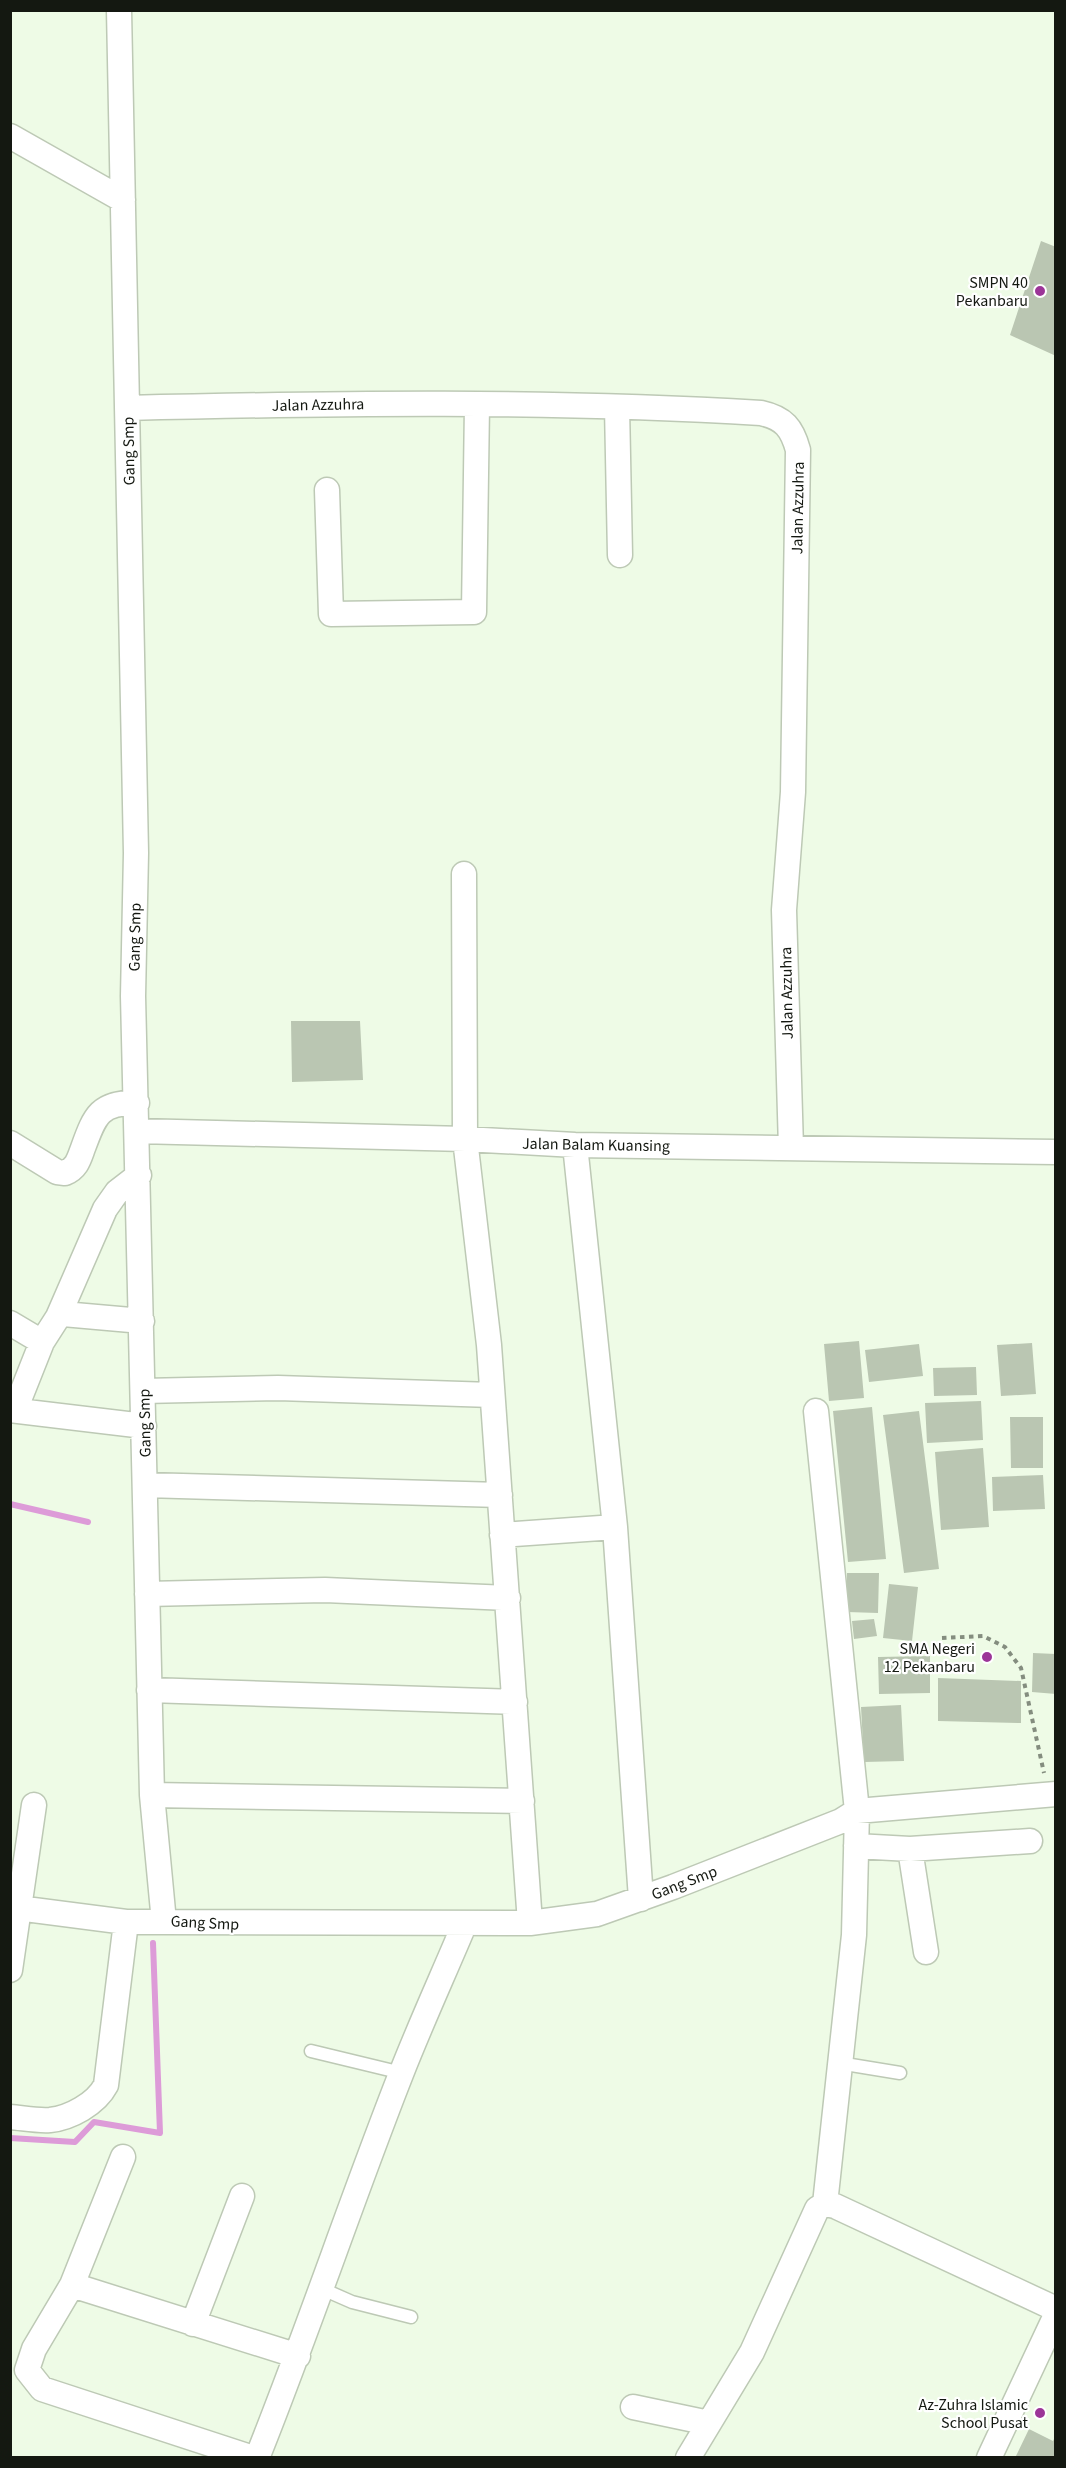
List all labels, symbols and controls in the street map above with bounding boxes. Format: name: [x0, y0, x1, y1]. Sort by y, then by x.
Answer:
place label: SMPN 40 Pekanbaru: [956, 272, 1028, 312]
marker: SMPN 40 Pekanbaru: [1033, 284, 1047, 298]
street label: Jalan Azzuhra: [272, 393, 365, 417]
street label: Gang Smp: [117, 416, 141, 485]
street label: Jalan Azzuhra: [786, 462, 810, 555]
street label: Gang Smp: [123, 902, 147, 972]
street label: Jalan Azzuhra: [775, 946, 799, 1039]
street label: Jalan Balam Kuansing: [522, 1133, 670, 1157]
street label: Gang Smp: [133, 1388, 157, 1457]
place label: SMA Negeri 12 Pekanbaru: [884, 1638, 975, 1678]
marker: SMA Negeri 12 Pekanbaru: [980, 1650, 994, 1664]
street label: Gang Smp: [648, 1860, 720, 1906]
street label: Gang Smp: [170, 1910, 240, 1936]
place label: Az-Zuhra Islamic School Pusat: [918, 2394, 1029, 2434]
marker: Az-Zuhra Islamic School Pusat: [1033, 2406, 1047, 2420]

